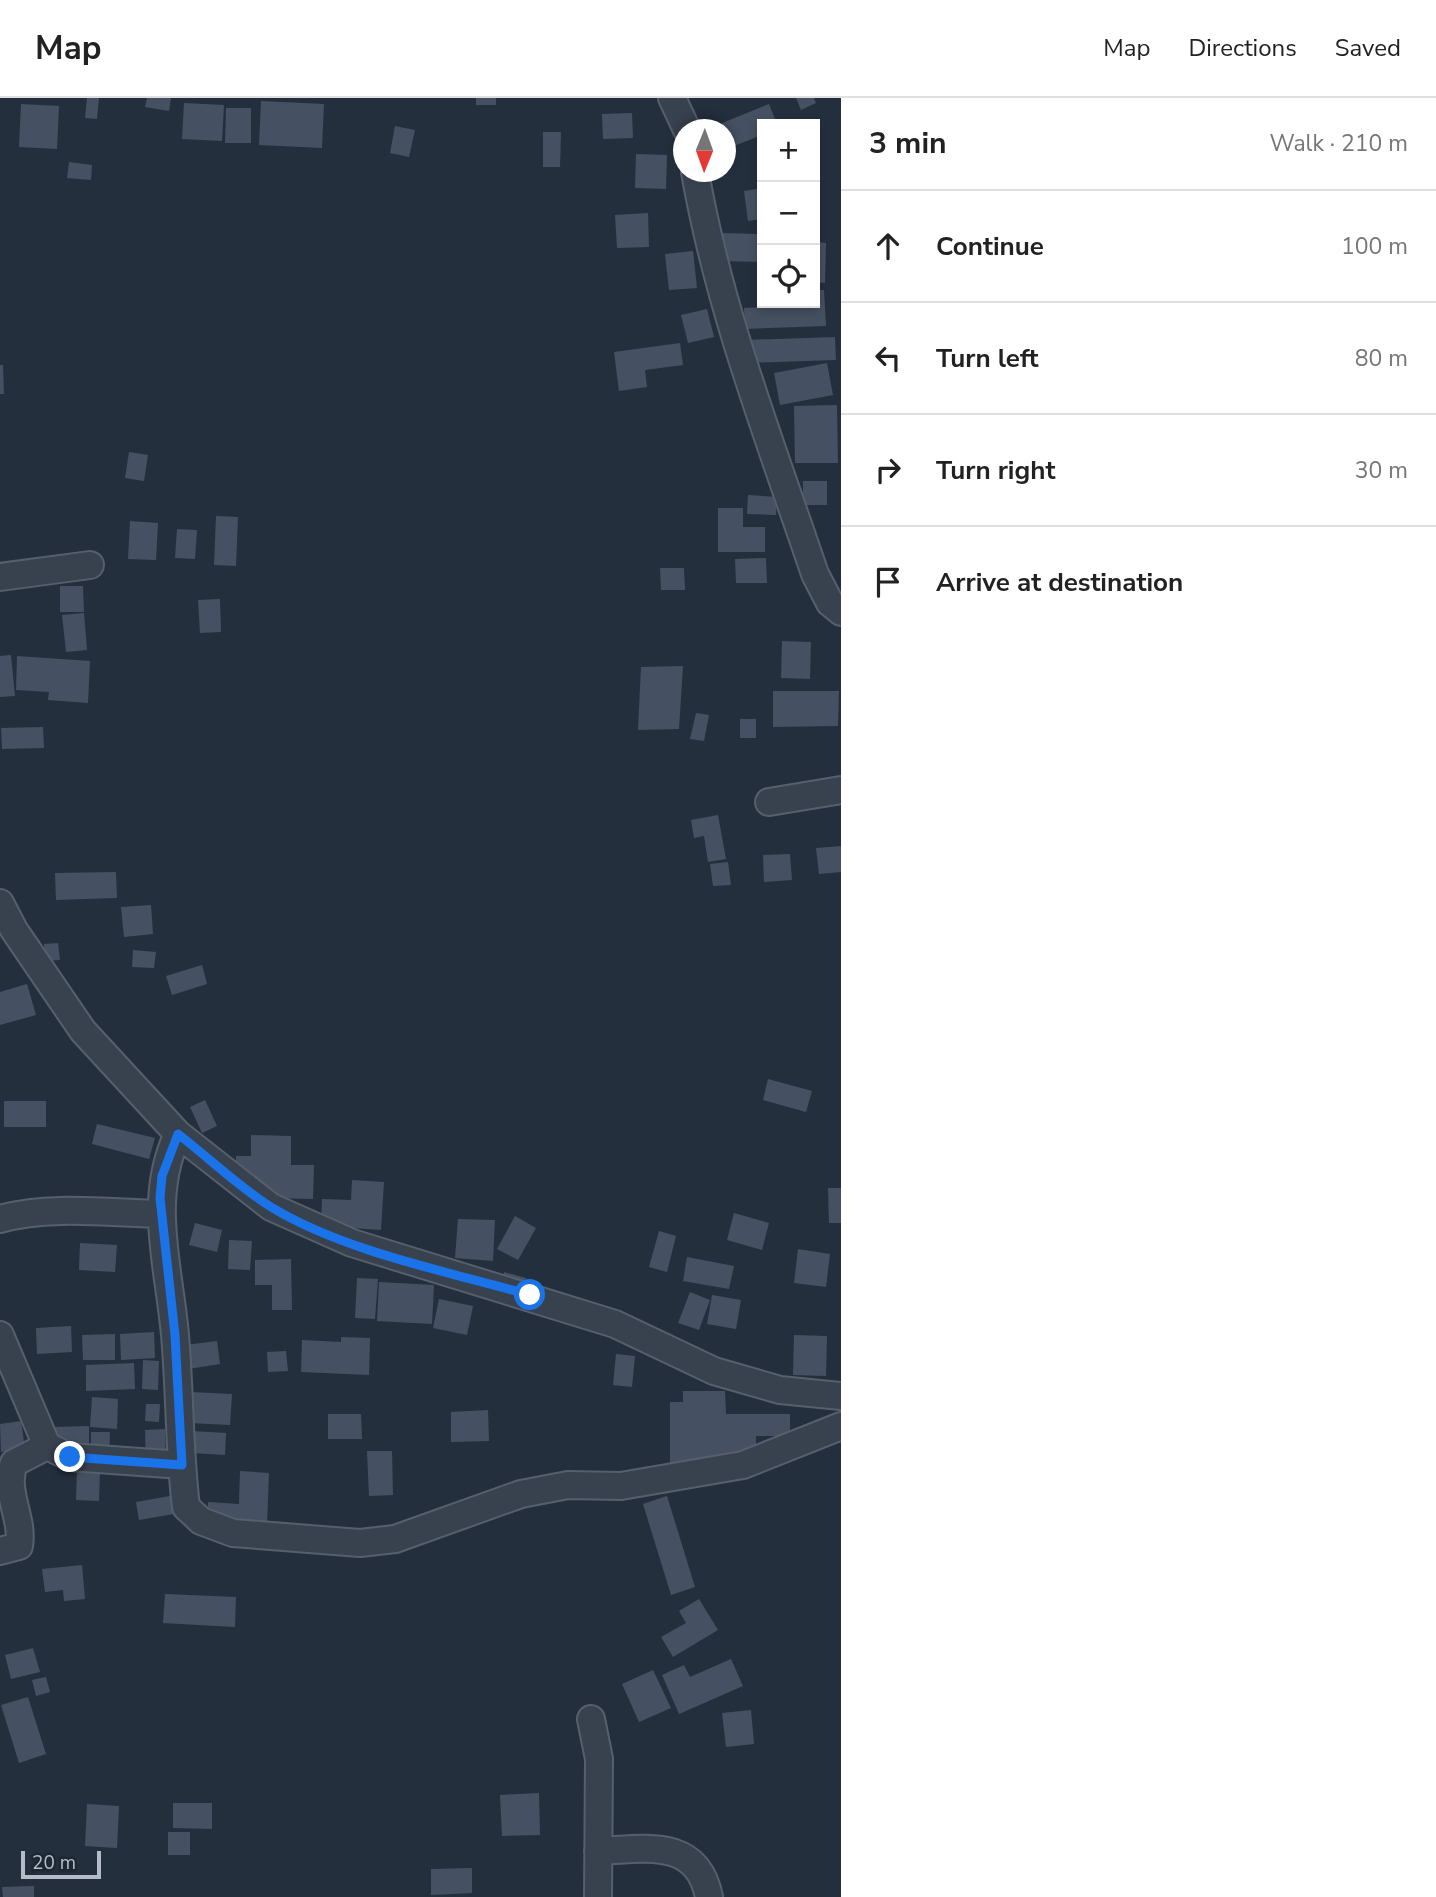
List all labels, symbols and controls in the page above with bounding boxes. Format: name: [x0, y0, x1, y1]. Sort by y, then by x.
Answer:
text: Map: [35, 26, 102, 71]
text: Map: [1103, 32, 1150, 64]
text: Directions: [1188, 32, 1297, 64]
text: Saved: [1335, 32, 1401, 64]
north arrow: [673, 119, 736, 182]
map controls: [757, 119, 820, 308]
button: +: [757, 119, 820, 182]
text: 3 min: [869, 123, 947, 164]
text: Walk · 210 m: [1269, 128, 1408, 159]
button: −: [757, 182, 820, 245]
icon: ahead: [869, 227, 907, 265]
text: Continue: [936, 229, 1044, 264]
text: 100 m: [1341, 231, 1408, 262]
button: locate: [757, 245, 820, 308]
icon: left: [869, 339, 907, 377]
text: Turn left: [936, 341, 1039, 376]
text: 80 m: [1355, 343, 1408, 374]
icon: right: [869, 451, 907, 489]
text: Turn right: [936, 453, 1055, 488]
text: 30 m: [1355, 455, 1408, 486]
icon: arrive: [869, 563, 907, 601]
text: Arrive at destination: [936, 565, 1183, 600]
route start: [514, 1279, 545, 1310]
route end: [54, 1441, 85, 1472]
scale bar: [21, 1848, 102, 1880]
text: 20 m: [32, 1850, 76, 1876]

